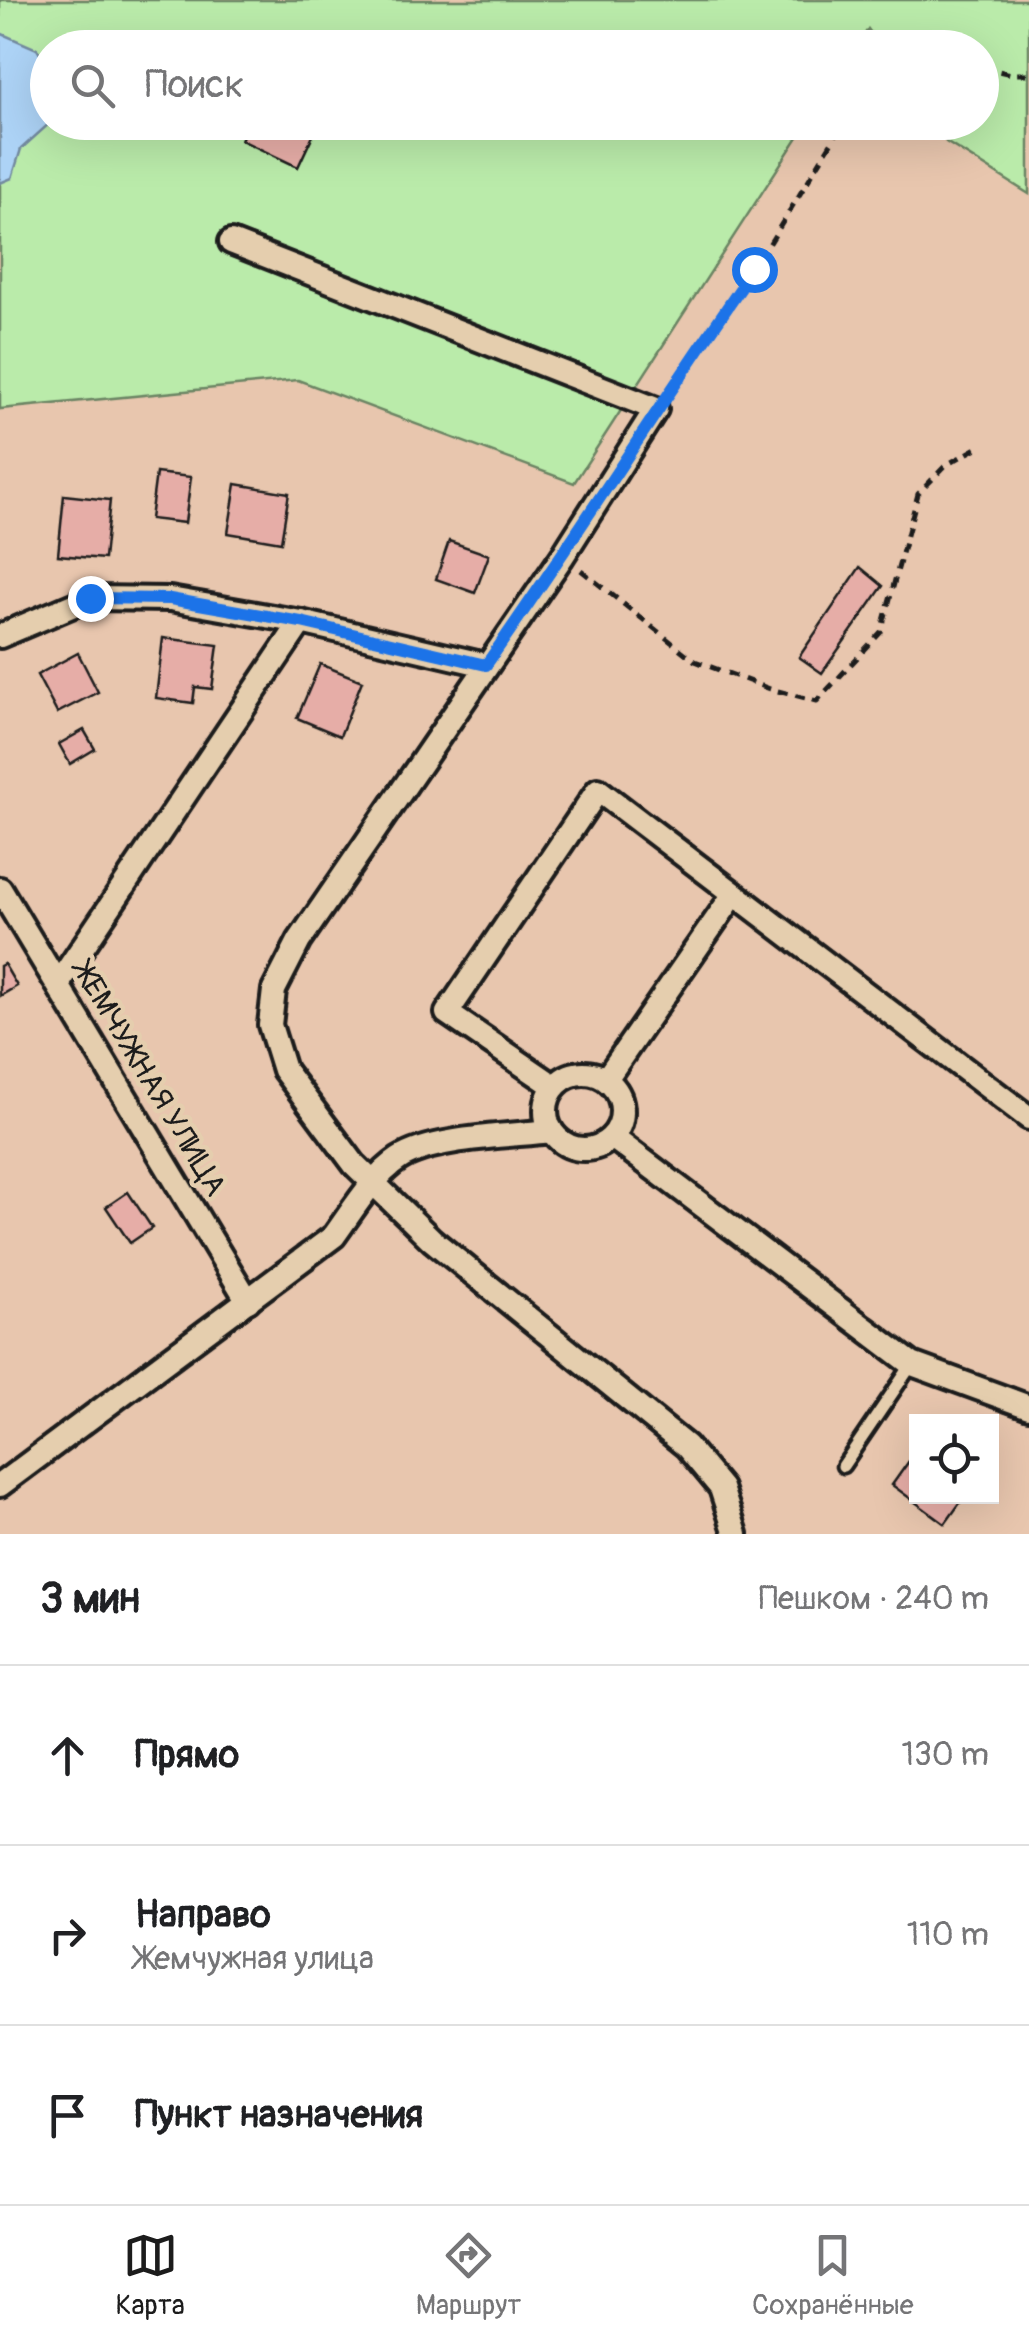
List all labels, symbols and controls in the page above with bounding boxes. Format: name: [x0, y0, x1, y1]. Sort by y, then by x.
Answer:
search box: [30, 30, 999, 140]
icon: search: [65, 58, 120, 113]
text: Поиск: [145, 61, 244, 109]
route start: [732, 247, 778, 293]
route end: [68, 576, 114, 622]
street label: ЖЕМЧУЖНАЯ УЛИЦА: [63, 952, 234, 1203]
map controls: [909, 1414, 999, 1504]
button: locate: [909, 1414, 999, 1504]
text: 3 мин: [40, 1573, 140, 1625]
text: Пешком · 240 m: [759, 1579, 989, 1619]
icon: ahead: [40, 1728, 95, 1783]
text: Прямо: [135, 1731, 239, 1779]
text: 130 m: [901, 1735, 989, 1775]
text: Направо: [135, 1891, 271, 1939]
icon: right: [40, 1908, 95, 1963]
text: 110 m: [907, 1915, 989, 1955]
text: Жемчужная улица: [135, 1939, 374, 1979]
icon: arrive: [40, 2088, 95, 2143]
text: Пункт назначения: [135, 2091, 423, 2139]
tab: Карта: [115, 2228, 185, 2323]
tab: Маршрут: [416, 2228, 521, 2323]
tab: Сохранённые: [752, 2228, 914, 2323]

